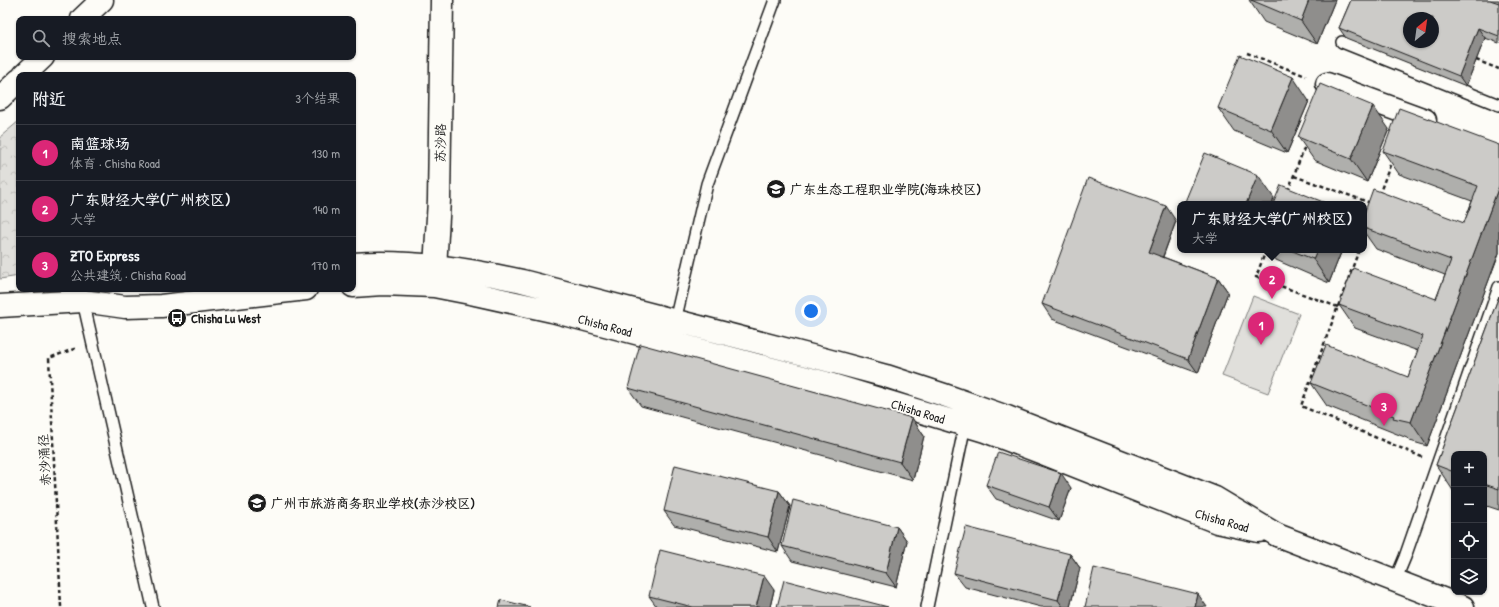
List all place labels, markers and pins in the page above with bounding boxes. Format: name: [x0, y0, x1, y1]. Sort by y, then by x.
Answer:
school or university icon: 广东生态工程职业学院(海珠校区): [765, 178, 787, 200]
place label: 广东生态工程职业学院(海珠校区): [790, 180, 981, 198]
pin: 2: [1259, 266, 1285, 299]
bus stop icon: Chisha Lu West: [166, 307, 188, 329]
place label: Chisha Lu West: [191, 309, 261, 327]
pin: 1: [1248, 312, 1274, 345]
pin: 3: [1371, 393, 1397, 426]
school or university icon: 广州市旅游商务职业学校(赤沙校区): [246, 492, 268, 514]
place label: 广州市旅游商务职业学校(赤沙校区): [271, 494, 475, 512]

